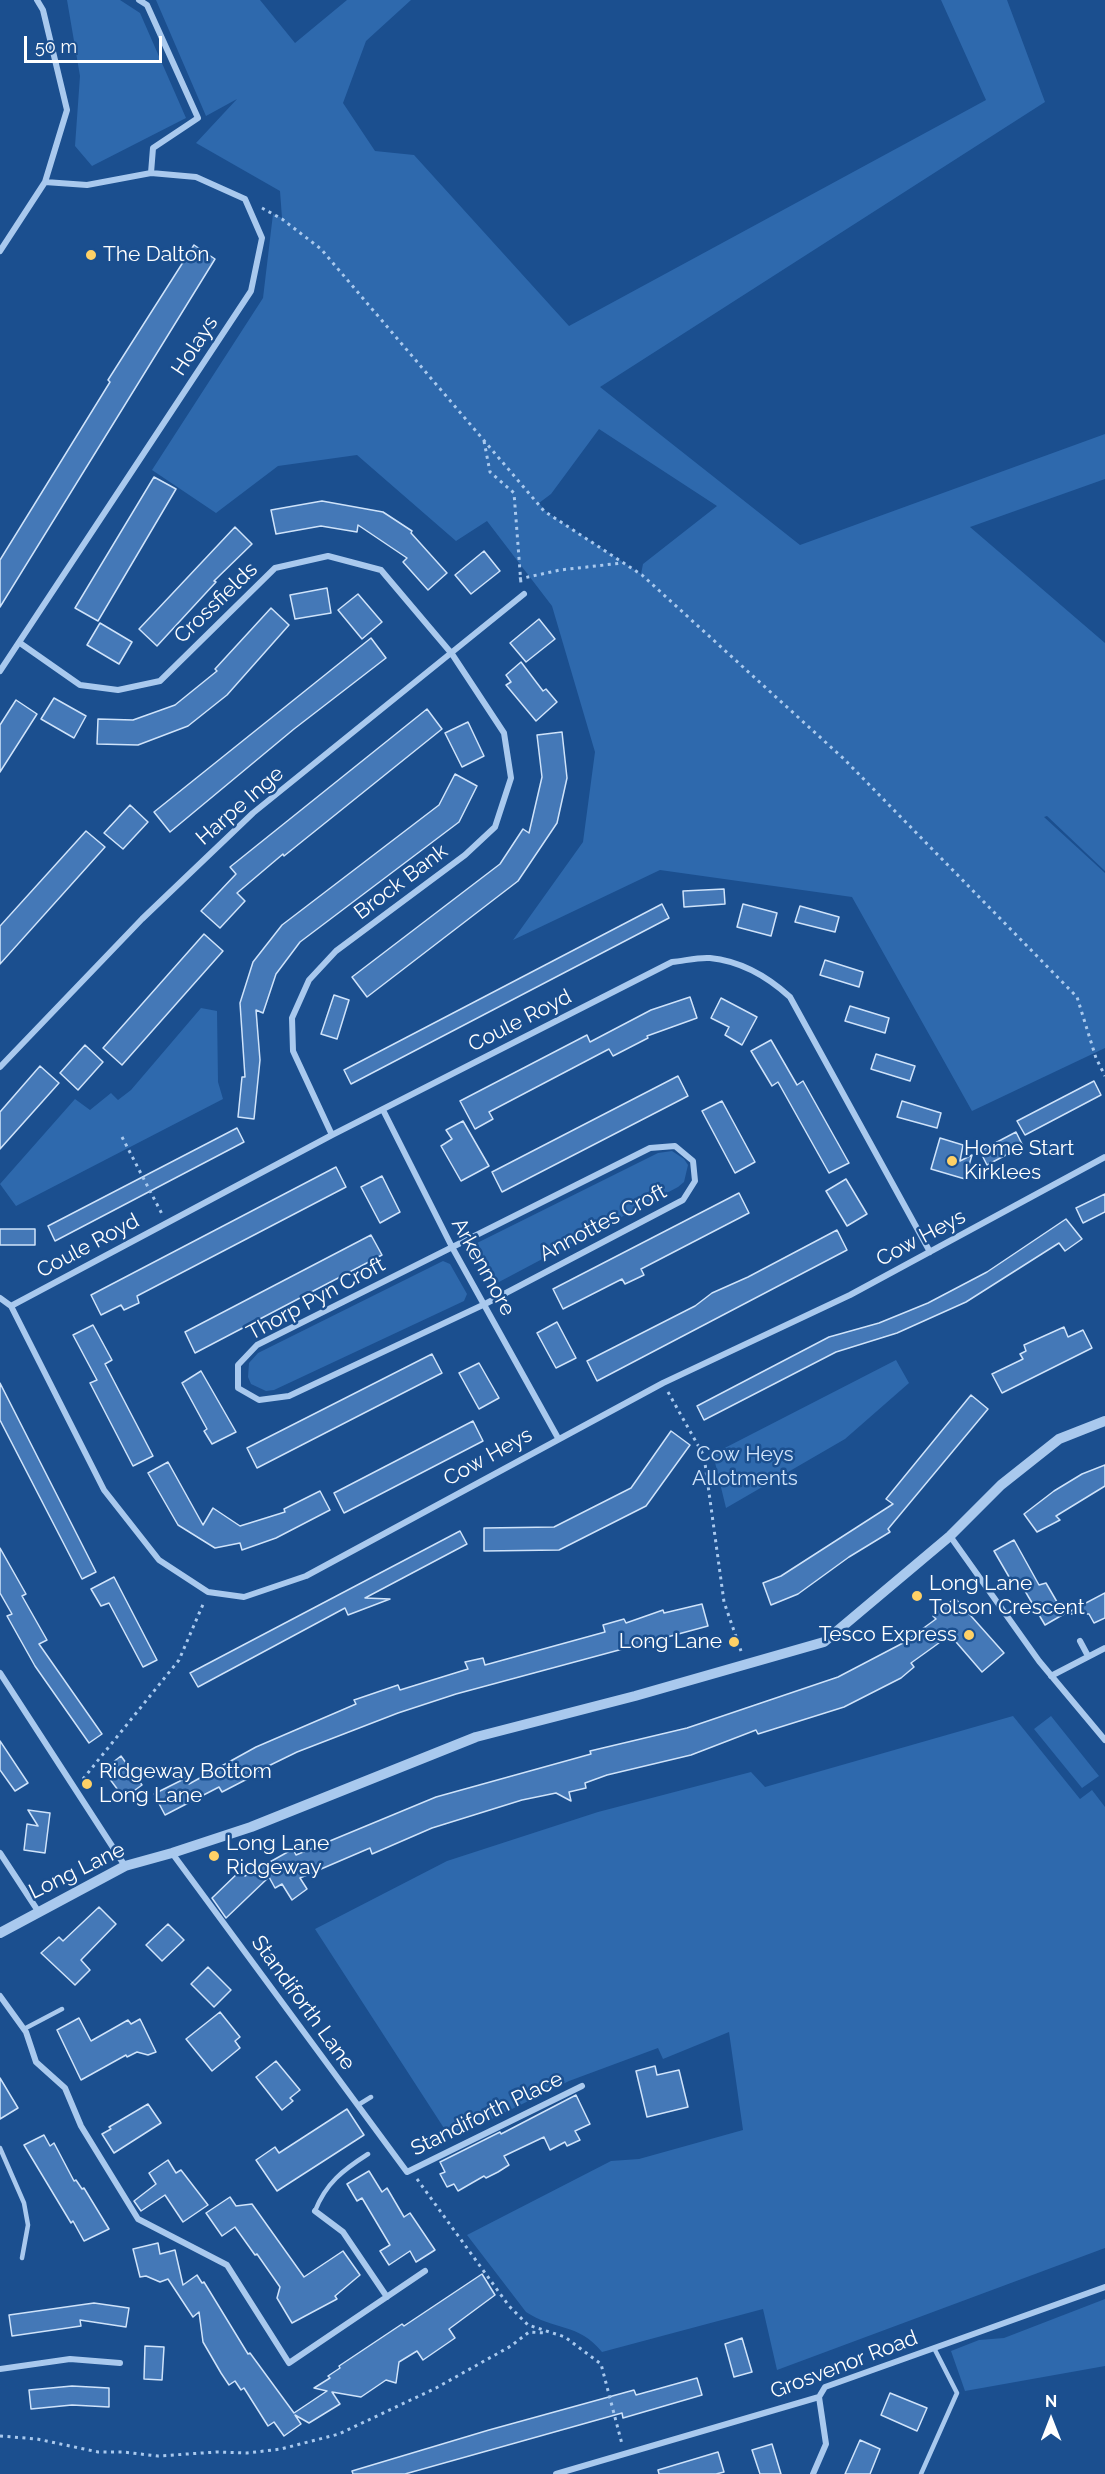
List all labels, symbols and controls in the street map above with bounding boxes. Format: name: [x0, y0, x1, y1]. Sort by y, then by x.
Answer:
scale bar: [27, 24, 165, 62]
text: 50 m: [35, 36, 77, 57]
place label: The Dalton: [103, 242, 209, 268]
marker: The Dalton: [84, 248, 98, 262]
street label: Holays: [166, 312, 224, 380]
street label: Crossfields: [169, 557, 263, 649]
street label: Harpe Inge: [191, 761, 289, 851]
street label: Brock Bank: [349, 839, 453, 925]
street label: Coule Royd: [464, 984, 576, 1058]
place label: Home Start Kirklees: [964, 1136, 1074, 1186]
marker: Home Start Kirklees: [945, 1154, 959, 1168]
street label: Annottes Croft: [535, 1179, 671, 1267]
street label: Cow Heys: [872, 1204, 970, 1272]
street label: Coule Royd: [33, 1209, 143, 1283]
street label: Arkenmore: [446, 1214, 520, 1320]
street label: Thorp Pyn Croft: [243, 1252, 389, 1346]
street label: Cow Heys: [439, 1422, 537, 1492]
park label: Cow Heys Allotments: [692, 1442, 798, 1492]
place label: Long Lane Tolson Crescent: [929, 1571, 1085, 1621]
marker: Long Lane Tolson Crescent: [910, 1589, 924, 1603]
place label: Tesco Express: [819, 1622, 957, 1648]
marker: Tesco Express: [962, 1628, 976, 1642]
place label: Long Lane: [619, 1629, 722, 1655]
marker: Long Lane: [727, 1635, 741, 1649]
place label: Ridgeway Bottom Long Lane: [99, 1759, 272, 1809]
marker: Ridgeway Bottom Long Lane: [80, 1777, 94, 1791]
place label: Long Lane Ridgeway: [226, 1831, 329, 1881]
street label: Long Lane: [25, 1837, 129, 1905]
marker: Long Lane Ridgeway: [207, 1849, 221, 1863]
street label: Standiforth Lane: [246, 1931, 360, 2075]
street label: Standiforth Place: [407, 2066, 567, 2162]
street label: Grosvenor Road: [767, 2325, 921, 2405]
north arrow: [1021, 2390, 1081, 2450]
text: N: [1045, 2392, 1057, 2411]

